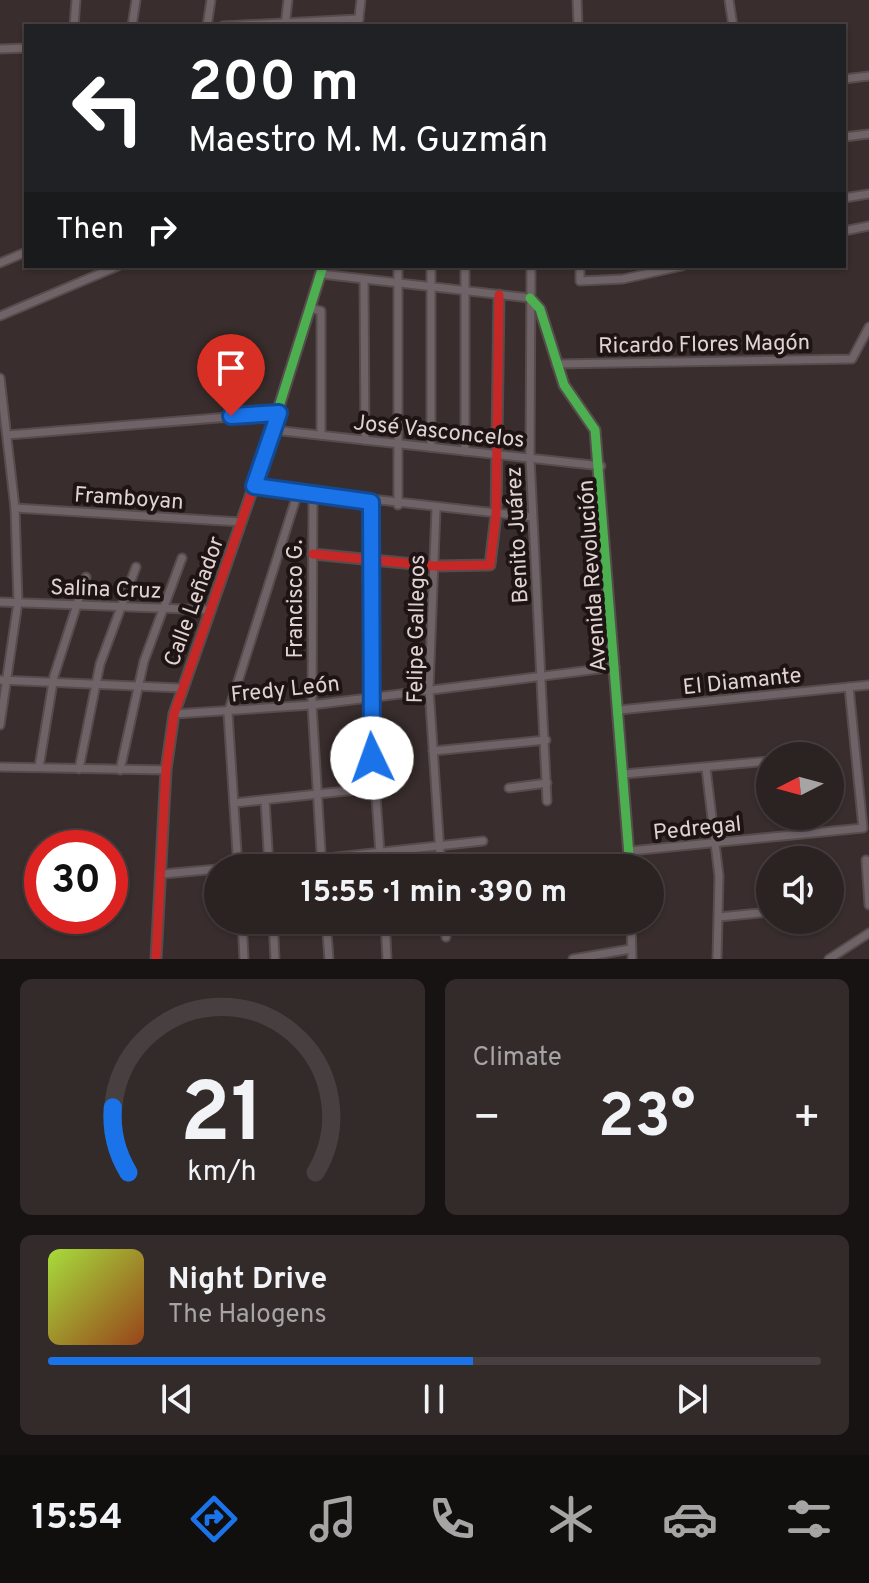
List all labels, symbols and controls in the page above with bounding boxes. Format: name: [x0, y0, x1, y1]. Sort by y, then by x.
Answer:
text: 200 m: [188, 50, 359, 120]
icon: left: [56, 56, 160, 160]
text: Maestro M. M. Guzmán: [188, 119, 548, 165]
icon: right: [140, 208, 184, 252]
text: Then: [56, 212, 124, 249]
street label: Ricardo Flores Magón: [598, 330, 810, 361]
pin: [197, 334, 265, 416]
icon: arrive: [209, 346, 253, 390]
street label: José Vasconcelos: [352, 410, 526, 455]
street label: Benito Juárez: [501, 466, 536, 604]
street label: Avenida Revolución: [573, 479, 614, 673]
street label: Framboyan: [73, 482, 184, 517]
street label: Calle Leñador: [159, 533, 231, 670]
street label: Francisco G.: [283, 540, 310, 658]
street label: Felipe Gallegos: [403, 554, 432, 704]
street label: Salina Cruz: [50, 575, 162, 606]
street label: El Diamante: [682, 663, 803, 702]
street label: Fredy León: [229, 671, 341, 710]
position arrow: [330, 716, 414, 800]
north arrow: [756, 742, 844, 830]
map controls: [756, 742, 844, 934]
street label: Pedregal: [652, 811, 743, 848]
speed limit sign: 30: [24, 830, 128, 934]
button: sound: [756, 846, 844, 934]
text: 15:55 · 1 min · 390 m: [301, 875, 567, 912]
text: Climate: [473, 1042, 562, 1075]
text: 21: [180, 1066, 264, 1171]
text: 23°: [598, 1082, 696, 1158]
text: −: [473, 1092, 501, 1148]
text: +: [793, 1092, 821, 1148]
text: km/h: [188, 1155, 257, 1191]
text: Night Drive: [168, 1262, 327, 1299]
text: The Halogens: [168, 1299, 327, 1332]
icon: previous: [155, 1377, 199, 1421]
icon: pause: [412, 1377, 456, 1421]
icon: next: [670, 1377, 714, 1421]
icon: directions: [186, 1491, 242, 1547]
icon: music: [305, 1491, 361, 1547]
icon: phone: [424, 1491, 480, 1547]
icon: climate: [543, 1491, 599, 1547]
icon: car: [662, 1491, 718, 1547]
icon: filters: [781, 1491, 837, 1547]
text: 15:54: [32, 1496, 123, 1542]

